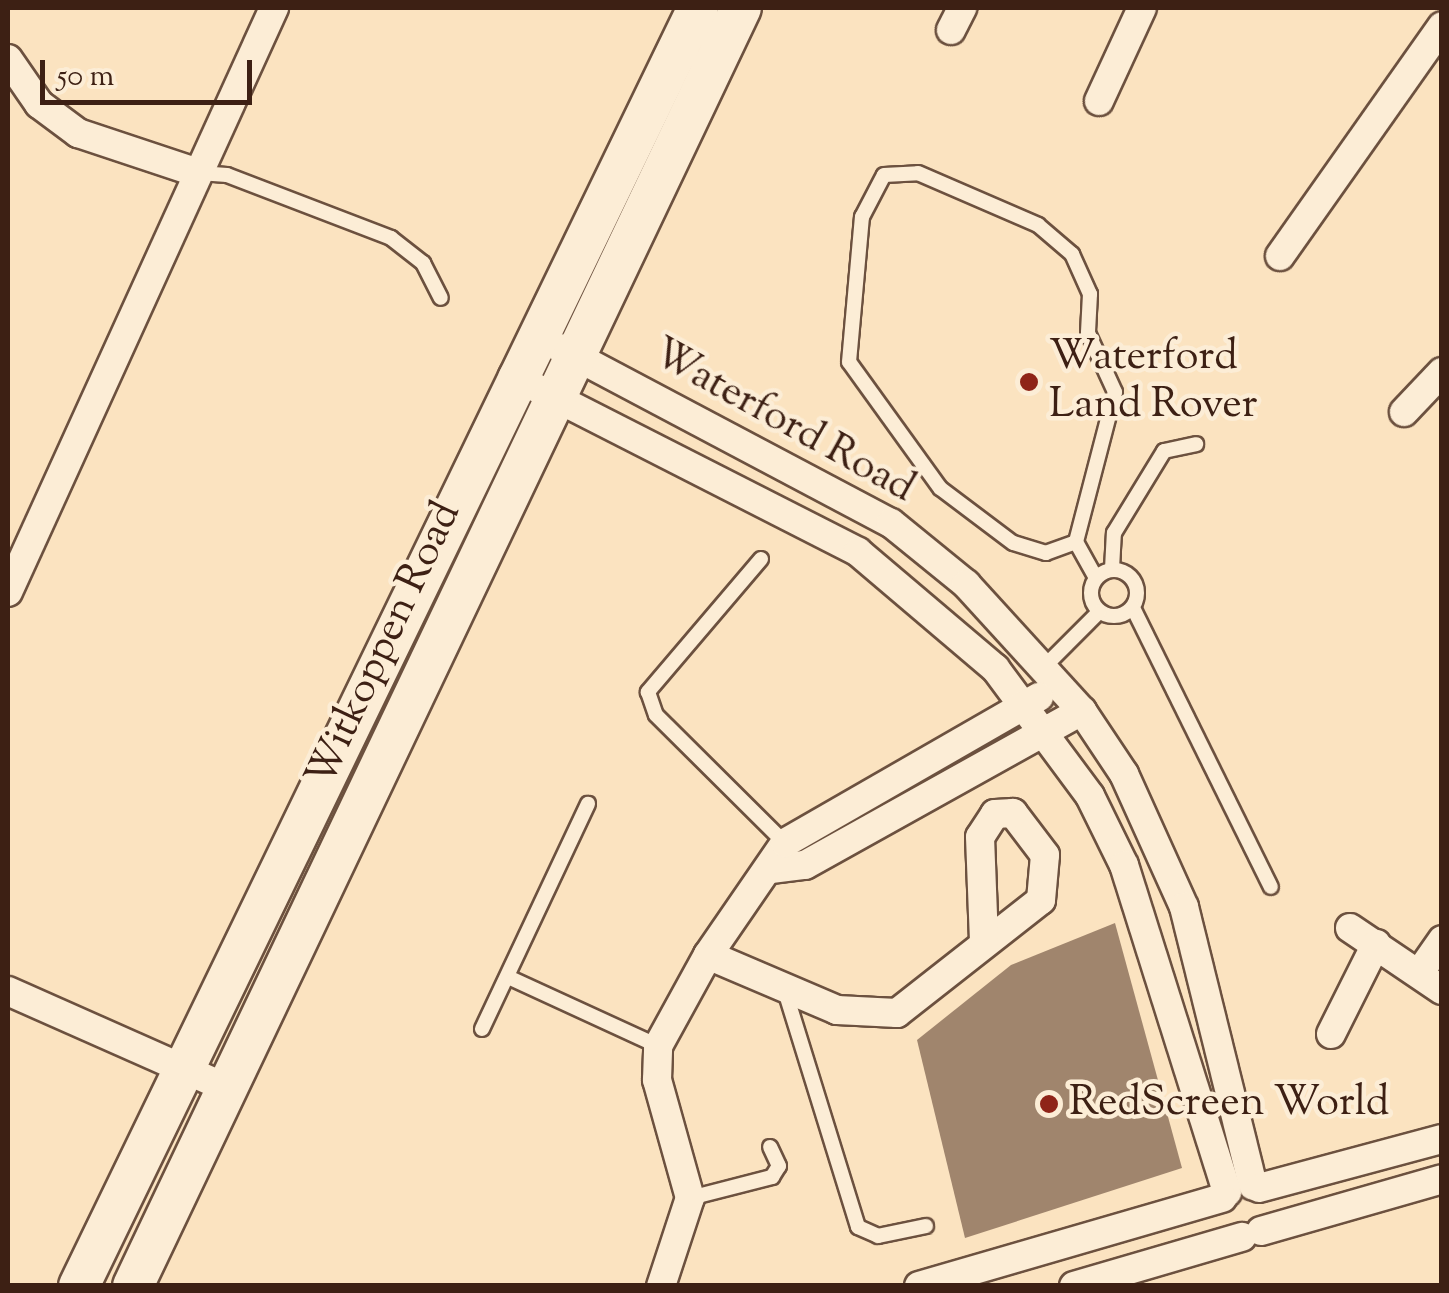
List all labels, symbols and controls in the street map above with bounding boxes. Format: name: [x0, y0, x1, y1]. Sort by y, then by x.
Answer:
scale bar: [45, 40, 258, 102]
text: 50 m: [57, 56, 114, 99]
street label: Waterford Road: [643, 329, 923, 515]
place label: Waterford Land Rover: [1049, 333, 1258, 432]
marker: Waterford Land Rover: [1018, 371, 1040, 393]
street label: Witkoppen Road: [297, 494, 473, 796]
place label: RedScreen World: [1069, 1079, 1390, 1129]
marker: RedScreen World: [1038, 1093, 1060, 1115]

